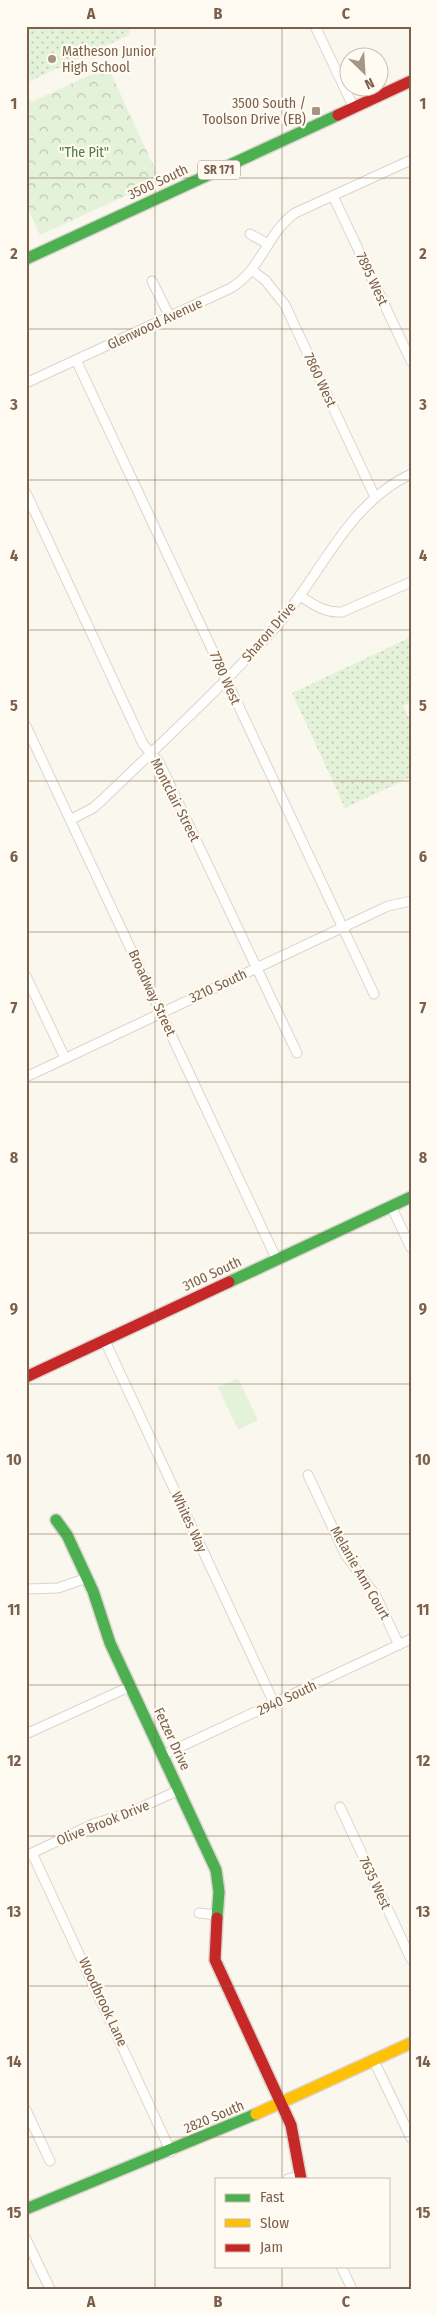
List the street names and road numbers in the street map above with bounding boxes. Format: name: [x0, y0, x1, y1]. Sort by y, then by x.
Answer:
road number: SR 171: [198, 160, 240, 180]
street label: 3500 South: [125, 161, 191, 203]
street label: 7895 West: [352, 250, 392, 309]
street label: Glenwood Avenue: [105, 295, 205, 353]
street label: 7860 West: [300, 350, 340, 410]
street label: Sharon Drive: [239, 599, 300, 665]
street label: 7780 West: [206, 649, 244, 708]
street label: Montclair Street: [147, 755, 204, 845]
street label: Broadway Street: [125, 947, 180, 1039]
street label: 3210 South: [186, 965, 250, 1007]
street label: 3100 South: [180, 1253, 244, 1295]
street label: Whites Way: [168, 1489, 211, 1556]
street label: Melanie Ann Court: [326, 1523, 394, 1623]
street label: 2940 South: [255, 1677, 319, 1719]
street label: Fetzer Drive: [150, 1705, 194, 1773]
street label: Olive Brook Drive: [54, 1797, 152, 1849]
street label: 7635 West: [355, 1854, 395, 1912]
street label: Woodbrook Lane: [75, 1955, 131, 2049]
street label: 2820 South: [181, 2097, 247, 2137]

